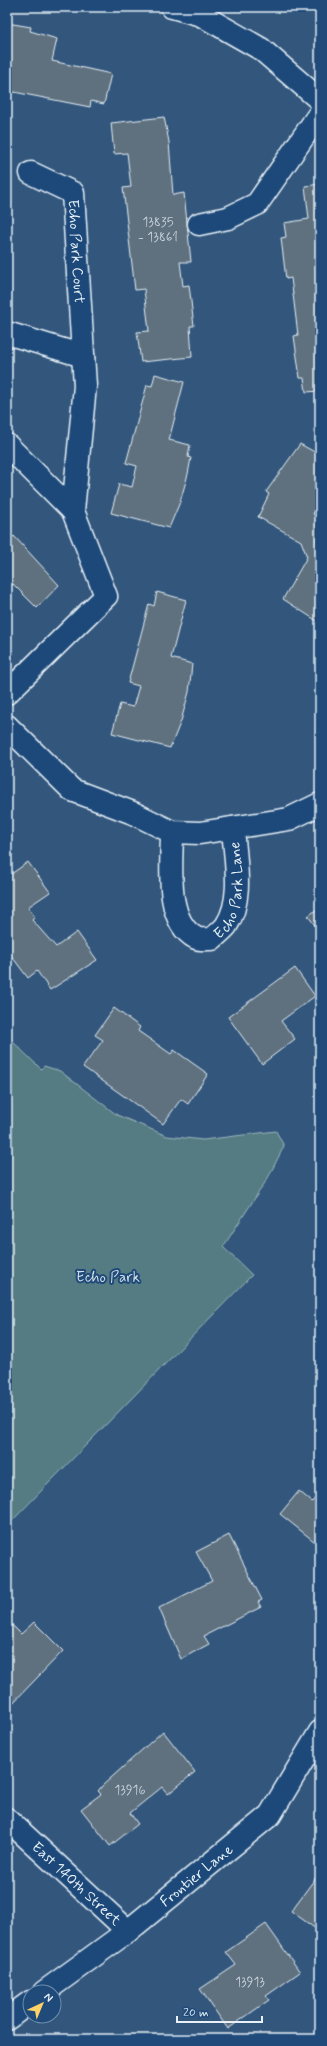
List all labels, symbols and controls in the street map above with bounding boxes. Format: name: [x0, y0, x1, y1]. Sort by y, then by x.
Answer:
street label: Echo Park Court: [62, 199, 89, 304]
house number: 13835 - 13861: [138, 214, 178, 246]
street label: Echo Park Lane: [210, 841, 248, 944]
park label: Echo Park: [76, 1268, 140, 1288]
house number: 13916: [114, 1782, 146, 1799]
street label: East 140th Street: [27, 1838, 125, 1931]
street label: Frontier Lane: [156, 1840, 238, 1912]
house number: 13913: [235, 1974, 265, 1991]
north arrow: [22, 1984, 62, 2024]
text: N: [41, 1990, 56, 2005]
scale bar: [177, 1998, 262, 2024]
text: 20 m: [183, 2005, 209, 2021]

